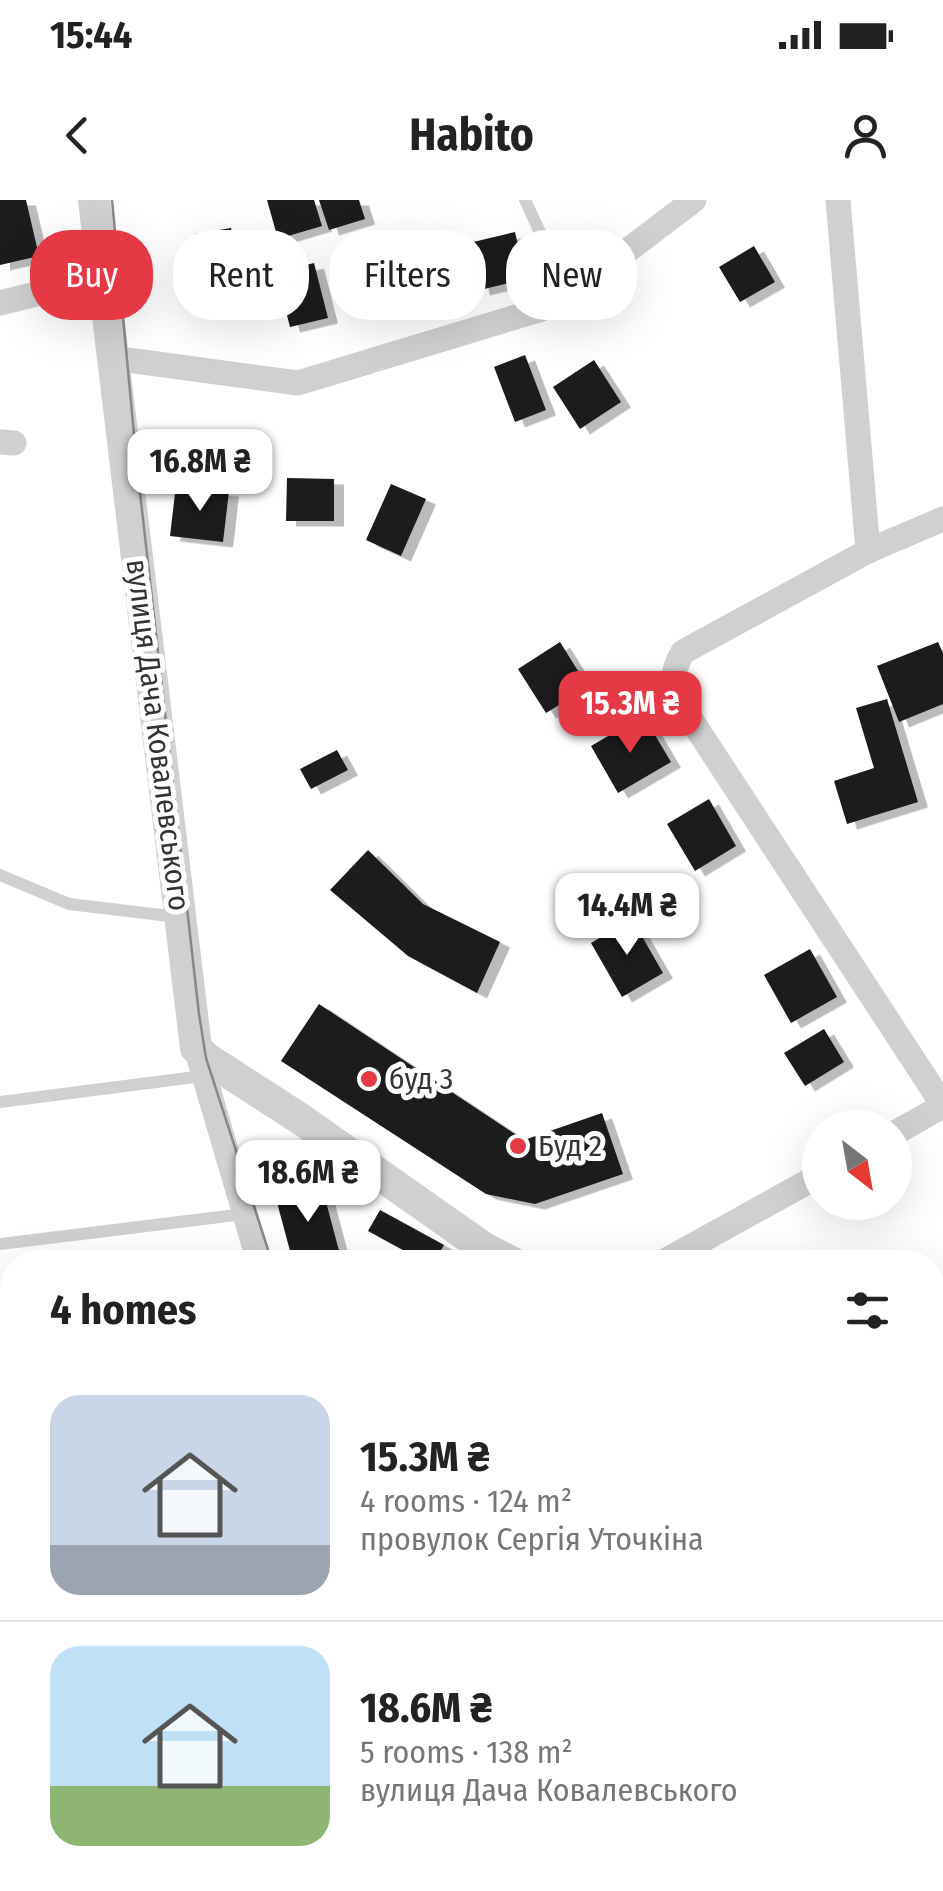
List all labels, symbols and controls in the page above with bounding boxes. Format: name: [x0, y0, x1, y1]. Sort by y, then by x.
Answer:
text: 15:44: [50, 12, 132, 58]
icon: back: [50, 108, 105, 163]
text: Habito: [409, 108, 534, 162]
icon: person: [838, 108, 893, 163]
chip: Buy: [30, 230, 153, 320]
chip: Rent: [173, 230, 309, 320]
chip: Filters: [329, 230, 486, 320]
chip: New: [506, 230, 637, 320]
pin: 16.8M ₴: [108, 429, 292, 514]
text: 16.8M ₴: [149, 442, 251, 480]
street label: вулиця Дача Ковалевського: [119, 557, 197, 913]
pin: 15.3M ₴: [538, 671, 722, 756]
text: 15.3M ₴: [581, 684, 679, 722]
pin: 14.4M ₴: [535, 873, 719, 958]
text: 14.4M ₴: [577, 886, 677, 924]
place label: буд 3: [389, 1061, 453, 1097]
marker: буд 3: [358, 1068, 380, 1090]
north arrow: [802, 1110, 912, 1220]
map controls: [802, 1110, 912, 1220]
place label: Буд 2: [538, 1128, 602, 1164]
marker: Буд 2: [507, 1135, 529, 1157]
pin: 18.6M ₴: [216, 1140, 400, 1225]
text: 18.6M ₴: [258, 1153, 358, 1191]
icon: filters: [840, 1283, 895, 1338]
text: 4 homes: [50, 1285, 197, 1335]
text: 15.3M ₴: [360, 1432, 490, 1482]
icon: home: [130, 1435, 250, 1555]
text: 4 rooms · 124 m²: [360, 1482, 572, 1520]
text: провулок Сергія Уточкіна: [360, 1520, 704, 1558]
text: 18.6M ₴: [360, 1683, 492, 1733]
icon: home: [130, 1686, 250, 1806]
text: 5 rooms · 138 m²: [360, 1733, 573, 1771]
text: вулиця Дача Ковалевського: [360, 1771, 738, 1809]

